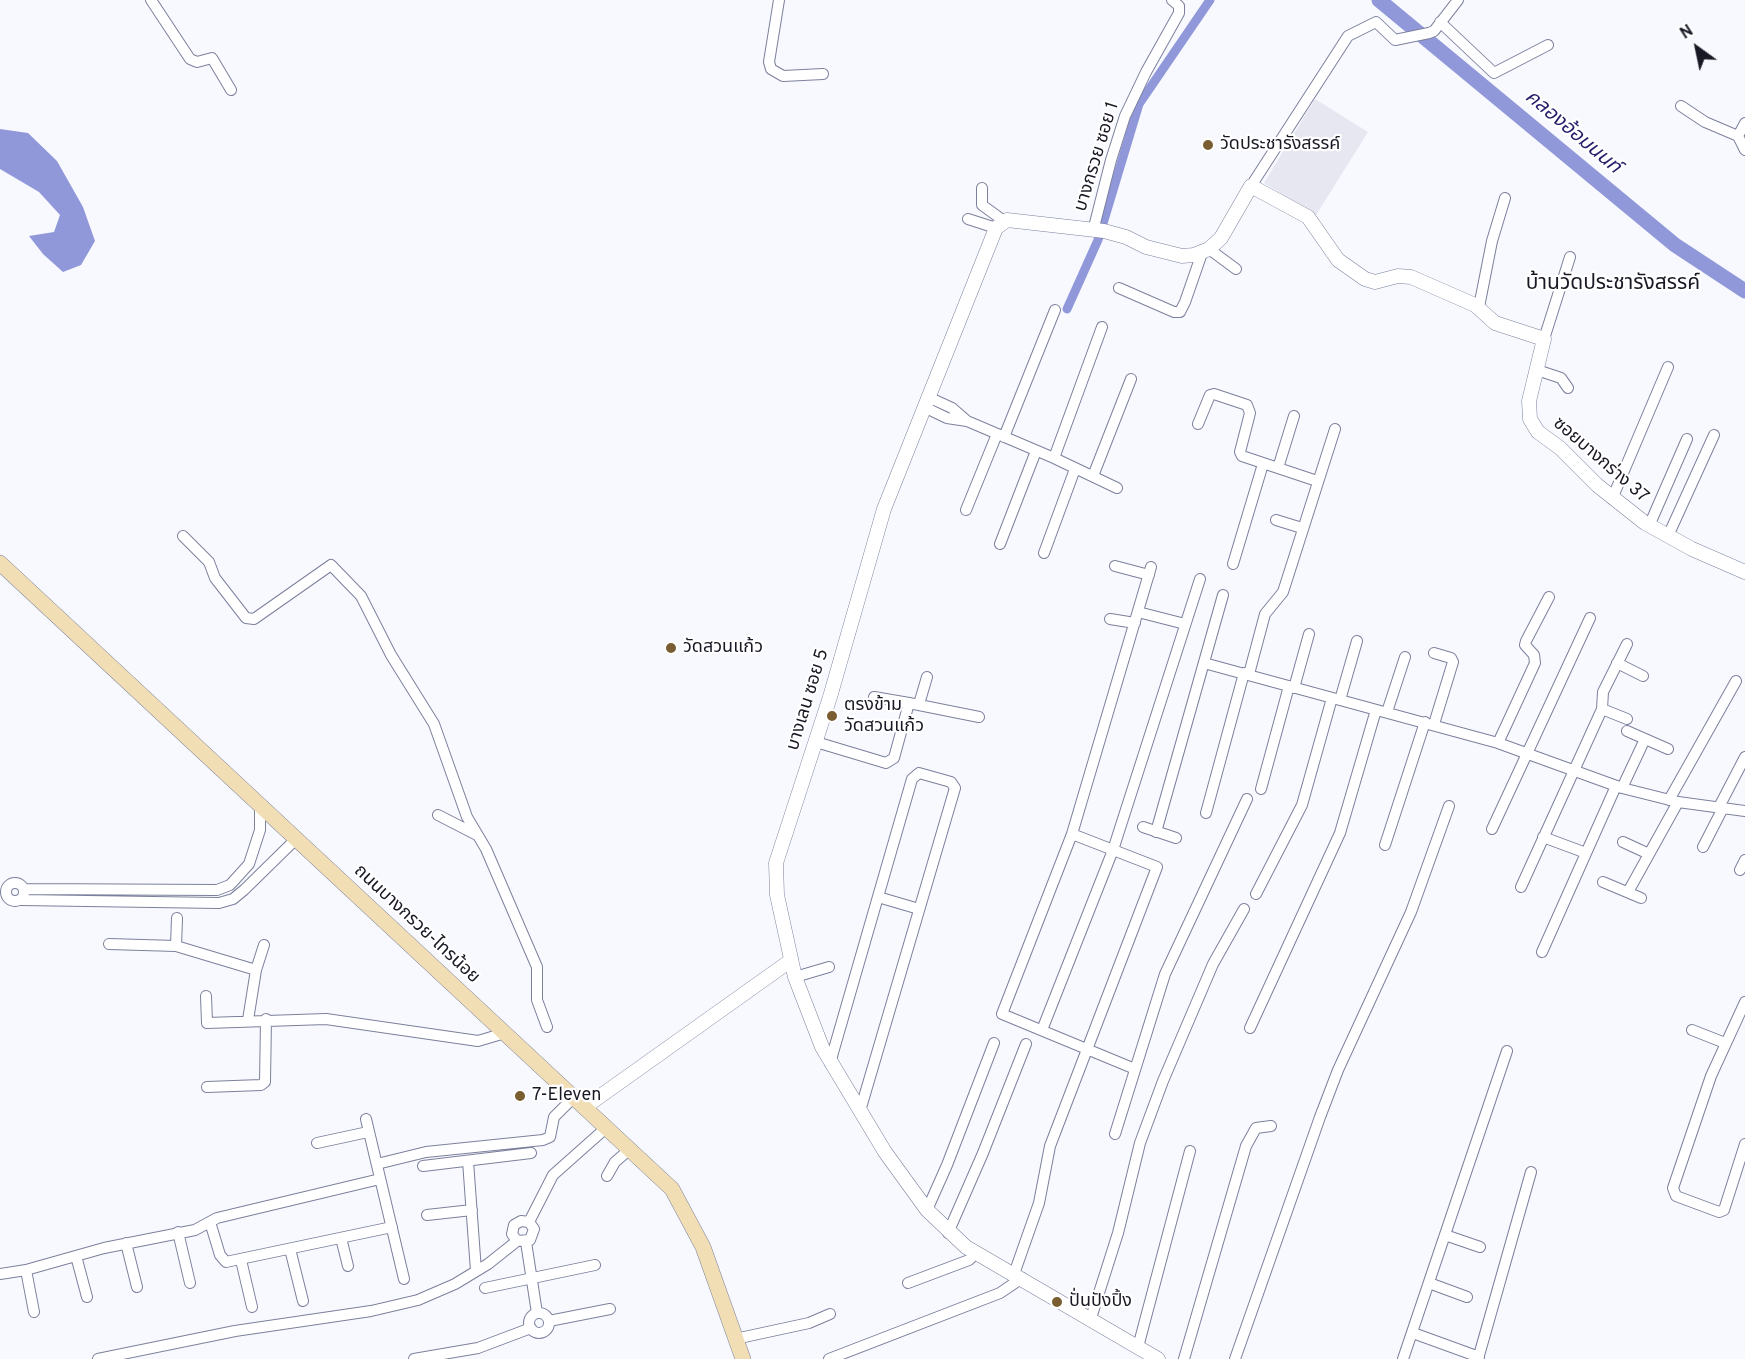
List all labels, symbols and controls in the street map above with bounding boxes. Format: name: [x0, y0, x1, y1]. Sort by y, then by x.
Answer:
north arrow: [1667, 18, 1727, 78]
text: N: [1677, 21, 1697, 44]
water label: คลองอ้อมนนท์: [1519, 86, 1625, 180]
street label: บางกรวย ซอย 1: [1071, 100, 1125, 214]
place label: วัดประชารังสรรค์: [1220, 134, 1340, 156]
marker: วัดประชารังสรรค์: [1201, 138, 1215, 152]
district label: บ้านวัดประชารังสรรค์: [1526, 272, 1700, 298]
street label: ซอยบางกร่าง 37: [1548, 414, 1652, 508]
place label: วัดสวนแก้ว: [683, 637, 763, 659]
marker: วัดสวนแก้ว: [664, 641, 678, 655]
street label: บางเลน ซอย 5: [783, 647, 835, 753]
place label: ตรงข้าม วัดสวนแก้ว: [844, 695, 924, 738]
marker: ตรงข้าม วัดสวนแก้ว: [825, 709, 839, 723]
street label: ถนนบางกรวย-ไทรน้อย: [349, 861, 483, 989]
place label: 7-Eleven: [532, 1085, 601, 1107]
marker: 7-Eleven: [513, 1089, 527, 1103]
place label: ปั่นปังปิ้ง: [1069, 1291, 1132, 1313]
marker: ปั่นปังปิ้ง: [1050, 1295, 1064, 1309]

